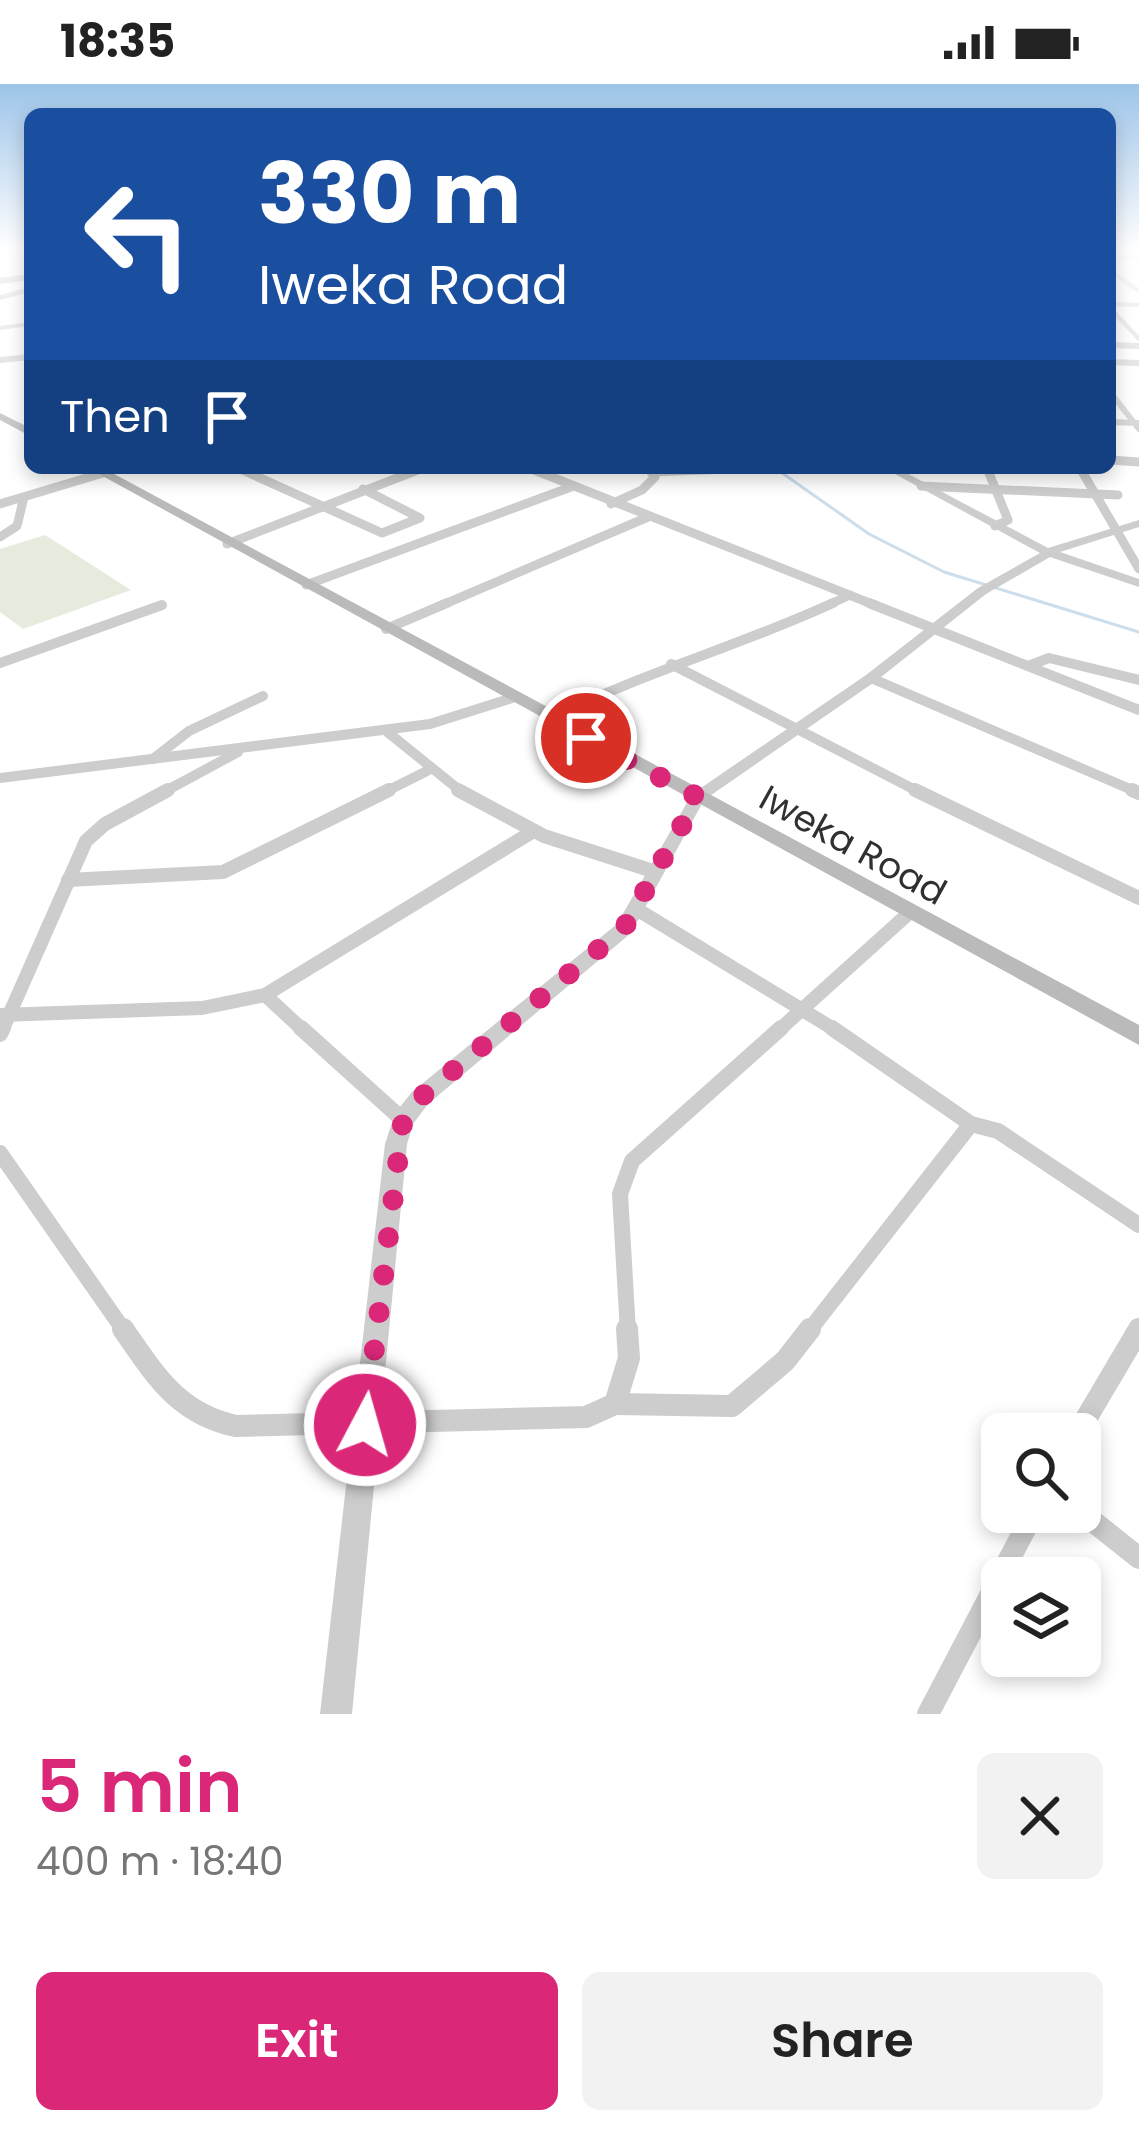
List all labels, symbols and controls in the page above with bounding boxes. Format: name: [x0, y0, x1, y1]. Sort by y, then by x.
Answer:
text: 18:35: [60, 10, 175, 73]
text: 330 m: [258, 135, 521, 252]
icon: left: [60, 156, 216, 312]
text: Iweka Road: [258, 247, 568, 323]
icon: arrive: [194, 384, 260, 450]
text: Then: [60, 385, 170, 448]
pin: [535, 687, 637, 789]
icon: arrive: [553, 705, 619, 771]
street label: Iweka Road: [750, 773, 956, 917]
position arrow: [302, 1362, 428, 1488]
map controls: [981, 1413, 1101, 1677]
button: search: [981, 1413, 1101, 1533]
button: layers: [981, 1557, 1101, 1677]
text: 5 min: [36, 1736, 243, 1837]
button: close: [977, 1753, 1103, 1879]
text: 400 m · 18:40: [36, 1834, 284, 1889]
button: Exit: [36, 1972, 558, 2110]
button: Share: [582, 1972, 1103, 2110]

